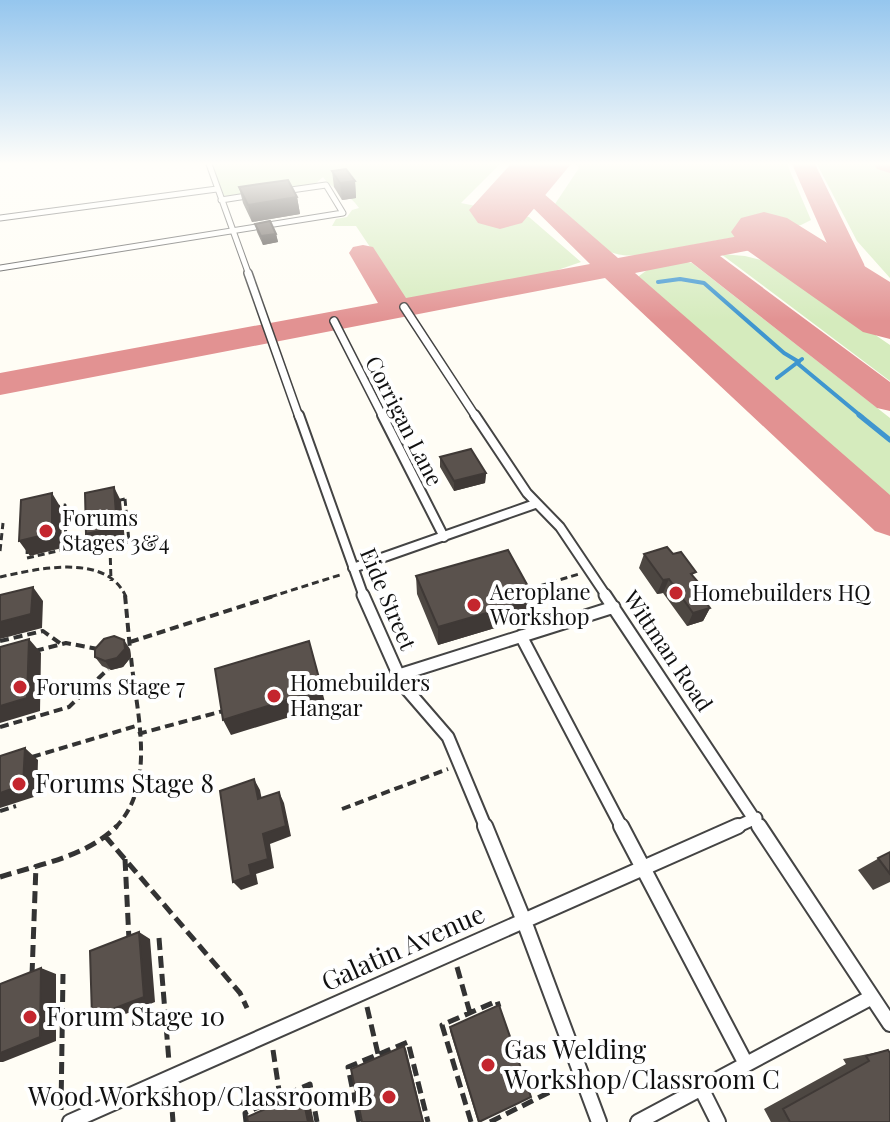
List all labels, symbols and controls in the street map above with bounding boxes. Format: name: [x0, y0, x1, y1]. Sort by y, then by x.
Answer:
street label: Corrigan Lane: [359, 350, 451, 491]
place label: Forums Stages 3&4: [62, 502, 170, 557]
marker: Forums Stages 3&4: [37, 522, 55, 540]
street label: Eide Street: [354, 543, 424, 655]
place label: Aeroplane Workshop: [489, 576, 591, 631]
place label: Homebuilders HQ: [692, 577, 871, 607]
street label: Wittman Road: [617, 583, 720, 717]
marker: Homebuilders HQ: [667, 584, 685, 602]
marker: Aeroplane Workshop: [465, 596, 483, 614]
place label: Homebuilders Hangar: [290, 667, 430, 722]
place label: Forums Stage 7: [36, 671, 185, 701]
marker: Forums Stage 7: [11, 678, 29, 696]
marker: Homebuilders Hangar: [265, 687, 283, 705]
place label: Forums Stage 8: [35, 765, 214, 800]
marker: Forums Stage 8: [10, 775, 28, 793]
street label: Galatin Avenue: [315, 895, 490, 998]
place label: Forum Stage 10: [46, 998, 225, 1033]
marker: Forum Stage 10: [21, 1008, 39, 1026]
place label: Gas Welding Workshop/Classroom C: [503, 1031, 780, 1096]
marker: Gas Welding Workshop/Classroom C: [479, 1056, 497, 1074]
place label: Wood Workshop/Classroom B: [27, 1078, 373, 1113]
marker: Wood Workshop/Classroom B: [380, 1088, 398, 1106]

